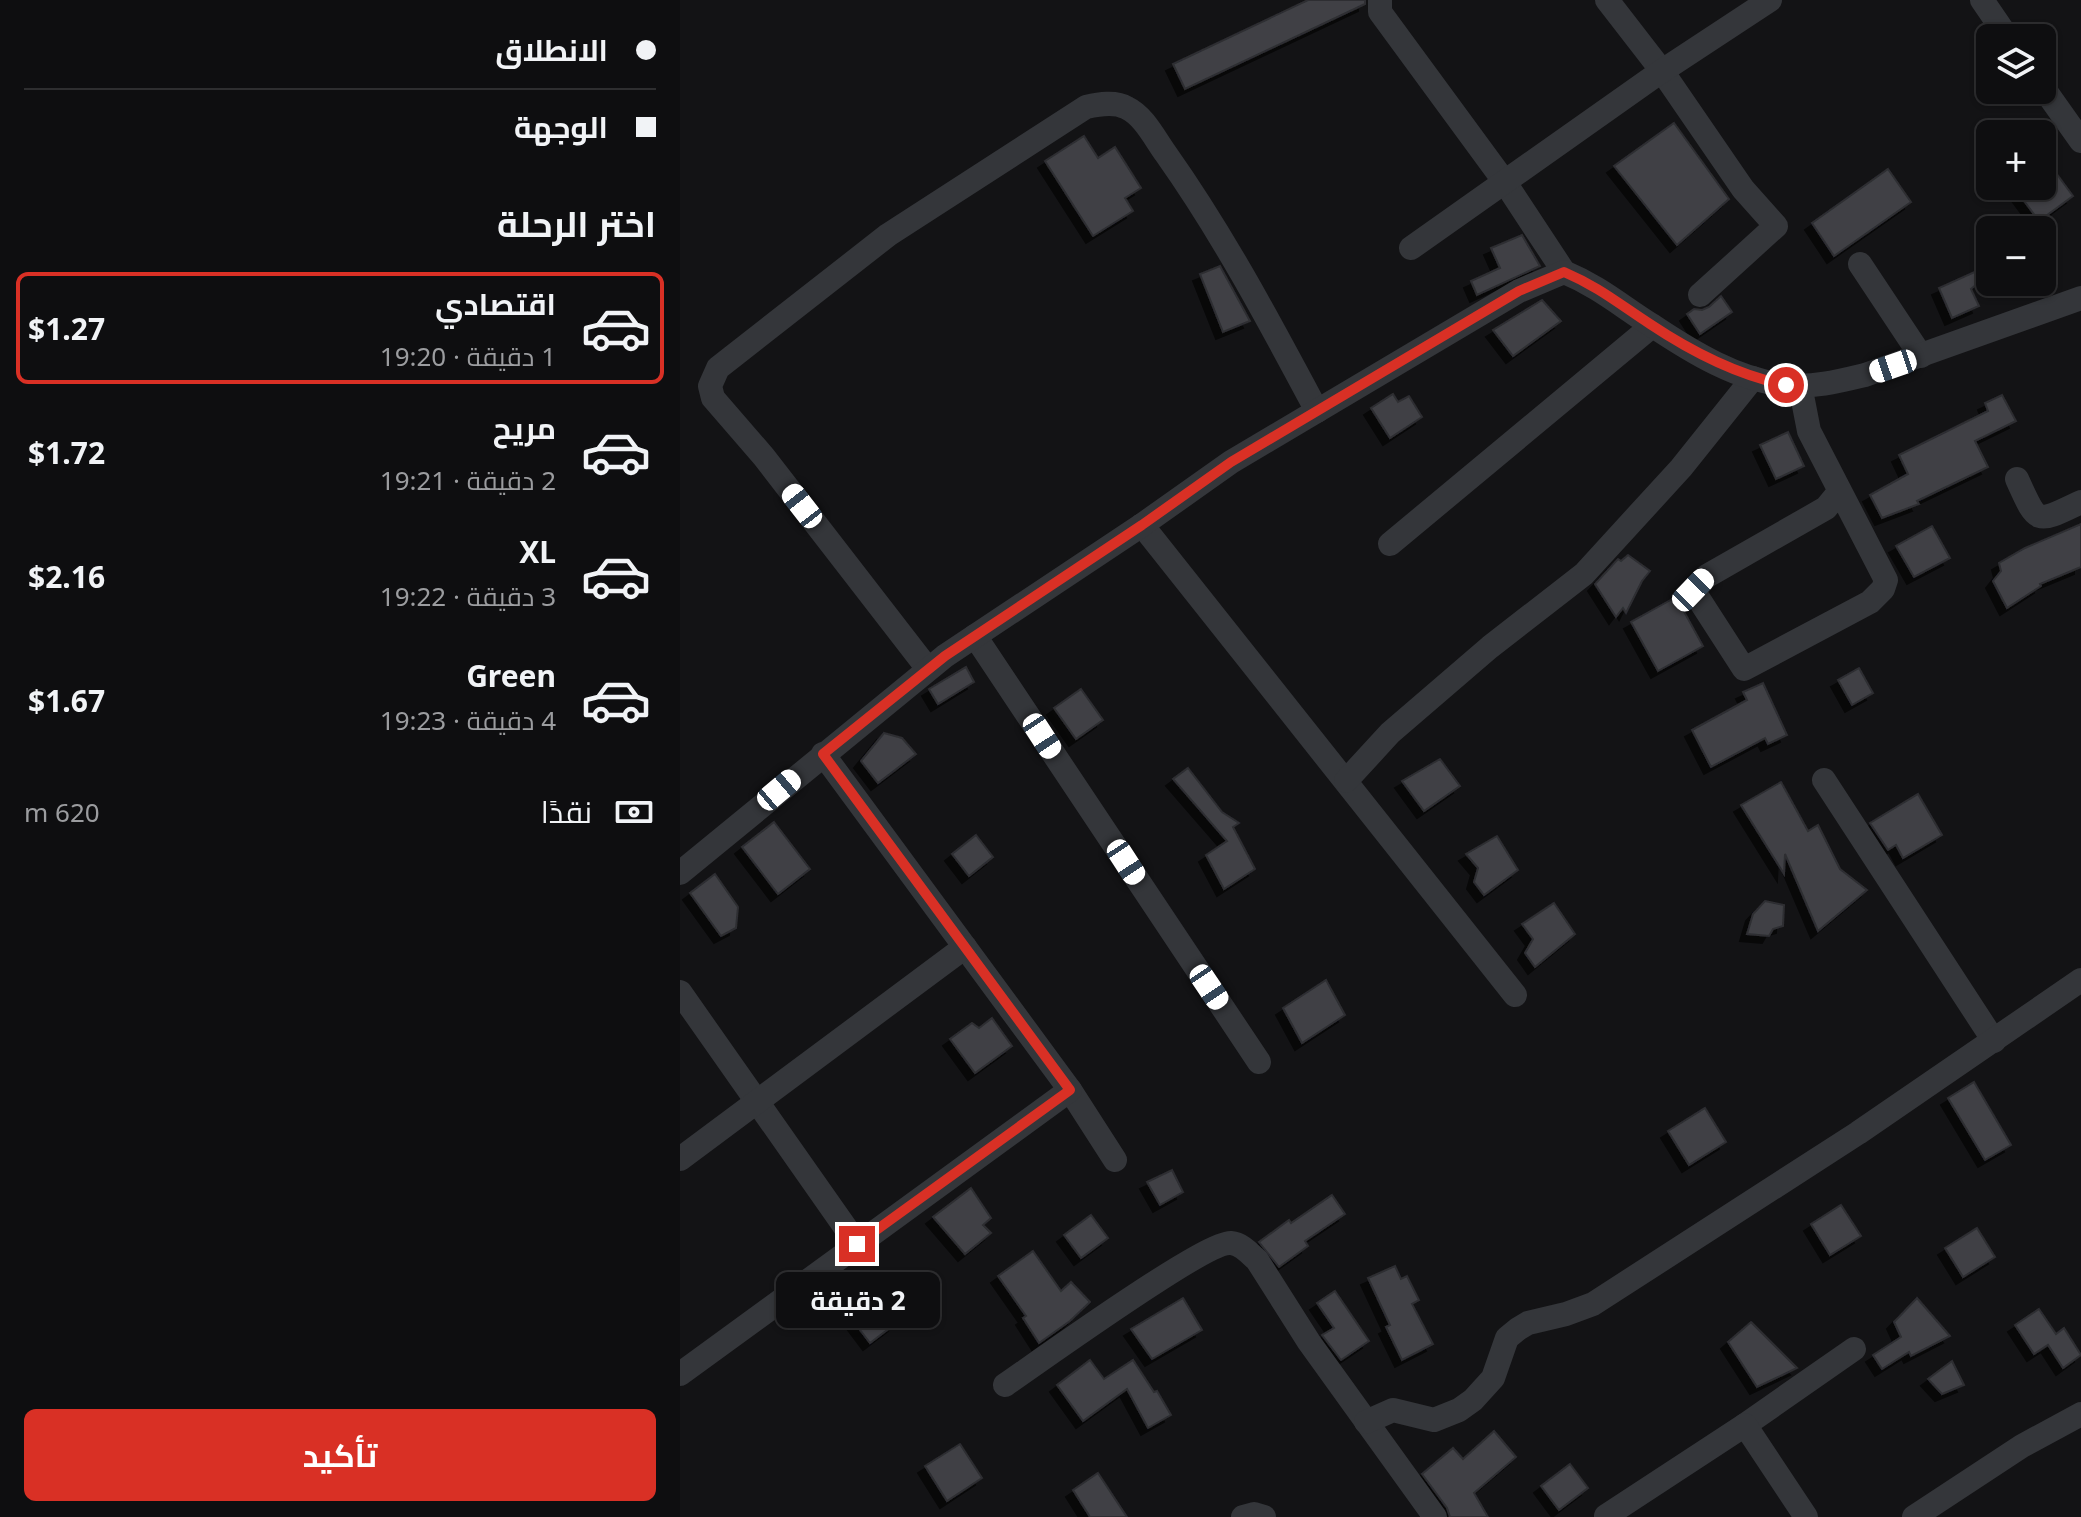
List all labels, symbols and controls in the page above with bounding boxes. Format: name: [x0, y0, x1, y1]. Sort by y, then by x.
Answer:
map controls: [1976, 24, 2056, 296]
button: layers: [1976, 24, 2056, 104]
text: الانطلاق: [495, 29, 608, 70]
text: الوجهة: [514, 106, 608, 147]
button: +: [1976, 120, 2056, 200]
text: اختر الرحلة: [497, 199, 656, 248]
button: −: [1976, 216, 2056, 296]
text: اقتصادي: [435, 283, 556, 324]
icon: car: [580, 292, 652, 364]
text: $1.27: [28, 308, 105, 349]
text: 1 دقيقة · 19:20: [380, 338, 556, 374]
car: [1866, 347, 1920, 385]
route start: [1768, 367, 1804, 403]
text: مريح: [493, 407, 556, 448]
icon: car: [580, 416, 652, 488]
text: $1.72: [28, 432, 105, 473]
text: 2 دقيقة · 19:21: [380, 462, 556, 498]
car: [778, 480, 826, 532]
text: XL: [519, 531, 556, 572]
icon: car: [580, 540, 652, 612]
text: $2.16: [28, 556, 105, 597]
car: [1668, 564, 1718, 616]
text: 3 دقيقة · 19:22: [380, 578, 556, 614]
text: Green: [466, 655, 556, 696]
icon: car: [580, 664, 652, 736]
text: $1.67: [28, 680, 105, 721]
text: 4 دقيقة · 19:23: [380, 702, 556, 738]
car: [1019, 709, 1065, 763]
car: [753, 765, 805, 815]
icon: cash: [612, 790, 656, 834]
text: نقدًا: [541, 791, 592, 832]
text: 620 m: [24, 794, 100, 830]
car: [1103, 835, 1149, 889]
car: [1186, 960, 1232, 1014]
route end: [839, 1226, 875, 1262]
callout: 2 دقيقة: [775, 1272, 939, 1328]
text: 2 دقيقة: [810, 1282, 906, 1318]
button: تأكيد: [24, 1409, 656, 1501]

